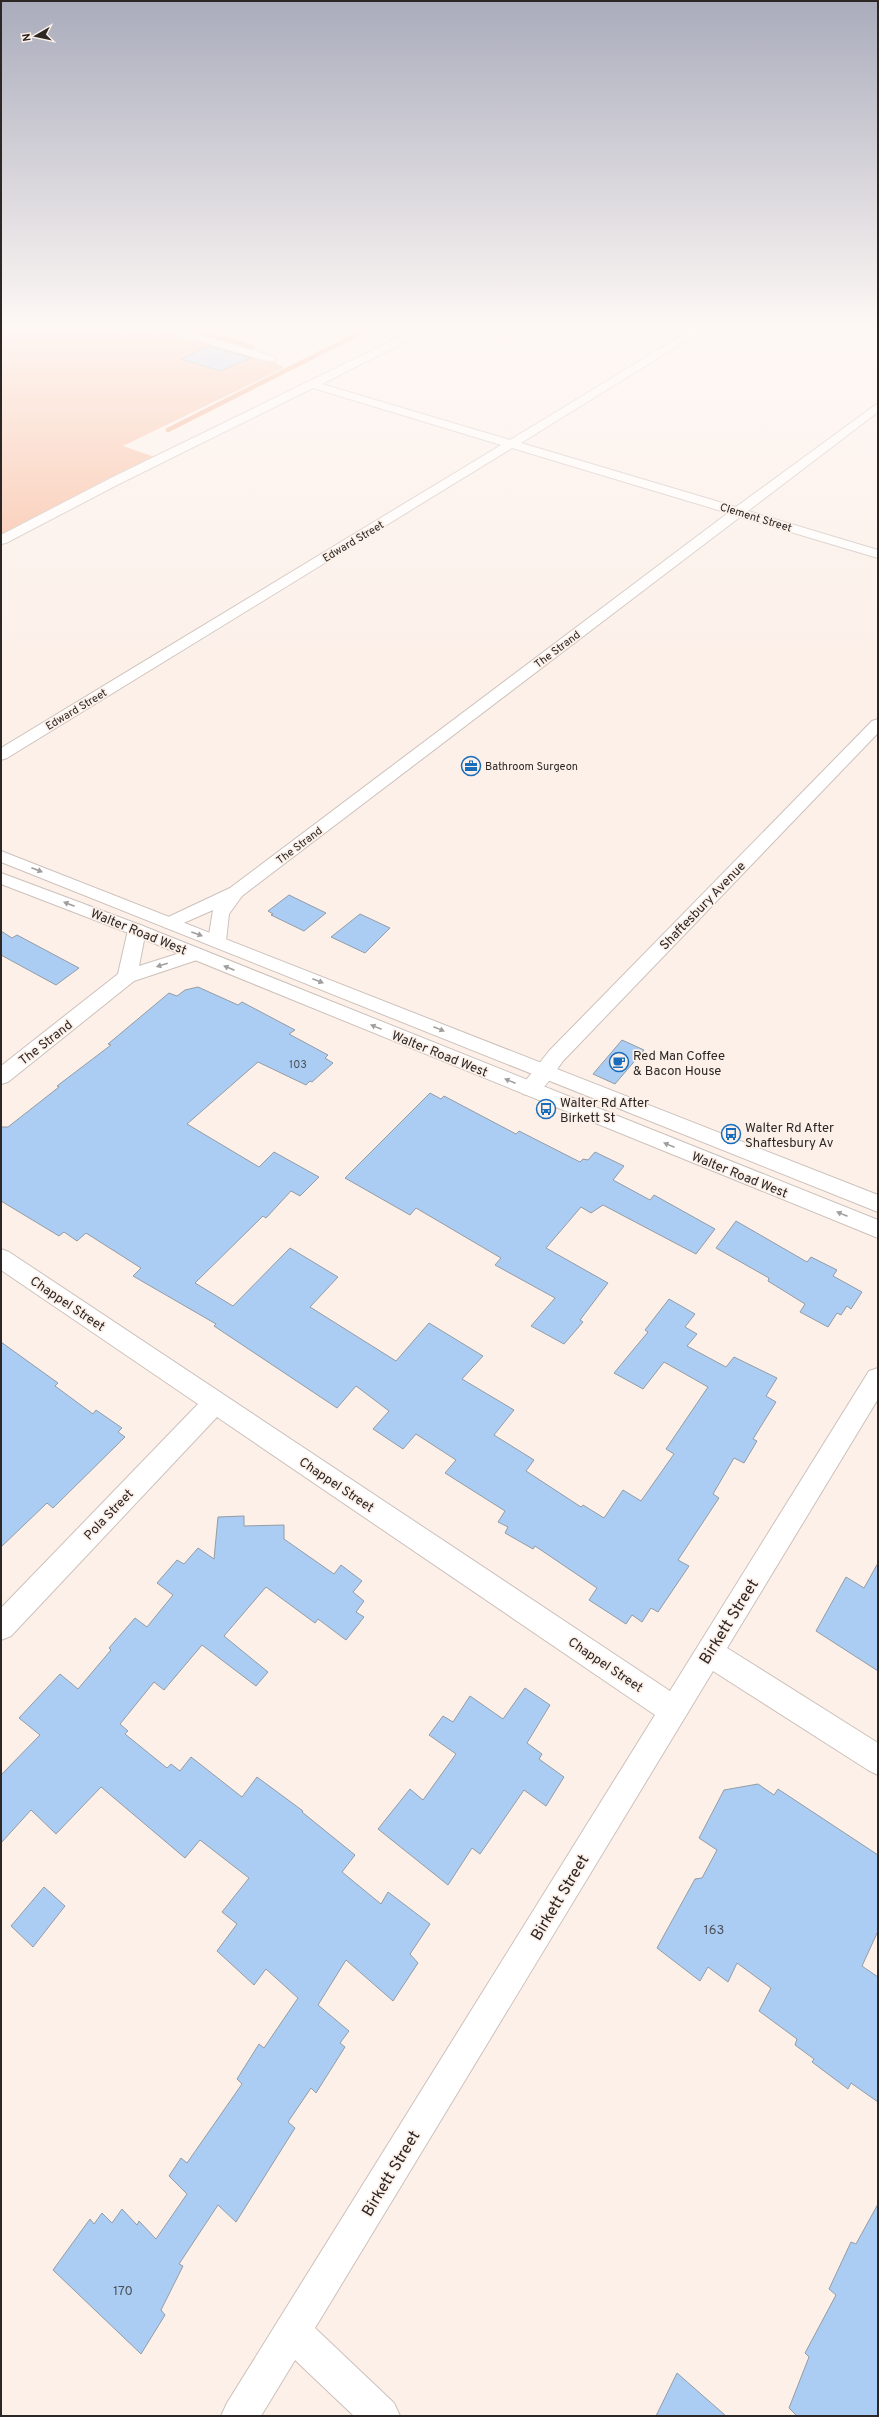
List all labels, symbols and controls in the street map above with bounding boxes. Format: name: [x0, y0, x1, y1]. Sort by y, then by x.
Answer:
north arrow: [16, 16, 56, 56]
text: N: [20, 32, 35, 42]
street label: Clement Street: [718, 500, 793, 536]
street label: Edward Street: [320, 518, 387, 566]
street label: The Strand: [532, 628, 583, 672]
street label: Edward Street: [43, 686, 110, 734]
office icon: Bathroom Surgeon: [460, 755, 482, 777]
place label: Bathroom Surgeon: [485, 760, 578, 774]
street label: The Strand: [274, 824, 325, 868]
street label: Shaftesbury Avenue: [657, 859, 750, 954]
one-way arrow: [32, 868, 44, 874]
one-way arrow: [63, 900, 75, 906]
street label: Walter Road West: [88, 906, 189, 959]
one-way arrow: [191, 932, 203, 938]
one-way arrow: [155, 962, 167, 968]
one-way arrow: [223, 965, 234, 971]
one-way arrow: [313, 979, 325, 985]
street label: The Strand: [16, 1018, 76, 1070]
one-way arrow: [369, 1024, 381, 1030]
one-way arrow: [433, 1027, 445, 1033]
street label: Walter Road West: [389, 1028, 490, 1081]
place label: Red Man Coffee & Bacon House: [633, 1049, 725, 1080]
cafe icon: Red Man Coffee & Bacon House: [608, 1051, 630, 1073]
house number: 103: [289, 1058, 307, 1072]
one-way arrow: [503, 1077, 515, 1083]
place label: Walter Rd After Birkett St: [560, 1096, 649, 1127]
bus stop icon: Walter Rd After Birkett St: [535, 1098, 557, 1120]
place label: Walter Rd After Shaftesbury Av: [745, 1121, 834, 1152]
bus stop icon: Walter Rd After Shaftesbury Av: [720, 1123, 742, 1145]
one-way arrow: [664, 1142, 675, 1148]
street label: Walter Road West: [689, 1149, 790, 1202]
one-way arrow: [835, 1211, 847, 1217]
street label: Chappel Street: [26, 1274, 107, 1336]
street label: Chappel Street: [295, 1455, 376, 1517]
street label: Pola Street: [81, 1487, 138, 1544]
street label: Birkett Street: [696, 1576, 764, 1668]
street label: Chappel Street: [564, 1635, 645, 1697]
street label: Birkett Street: [527, 1851, 594, 1945]
house number: 163: [704, 1923, 724, 1939]
street label: Birkett Street: [358, 2127, 425, 2221]
house number: 170: [113, 2284, 133, 2300]

